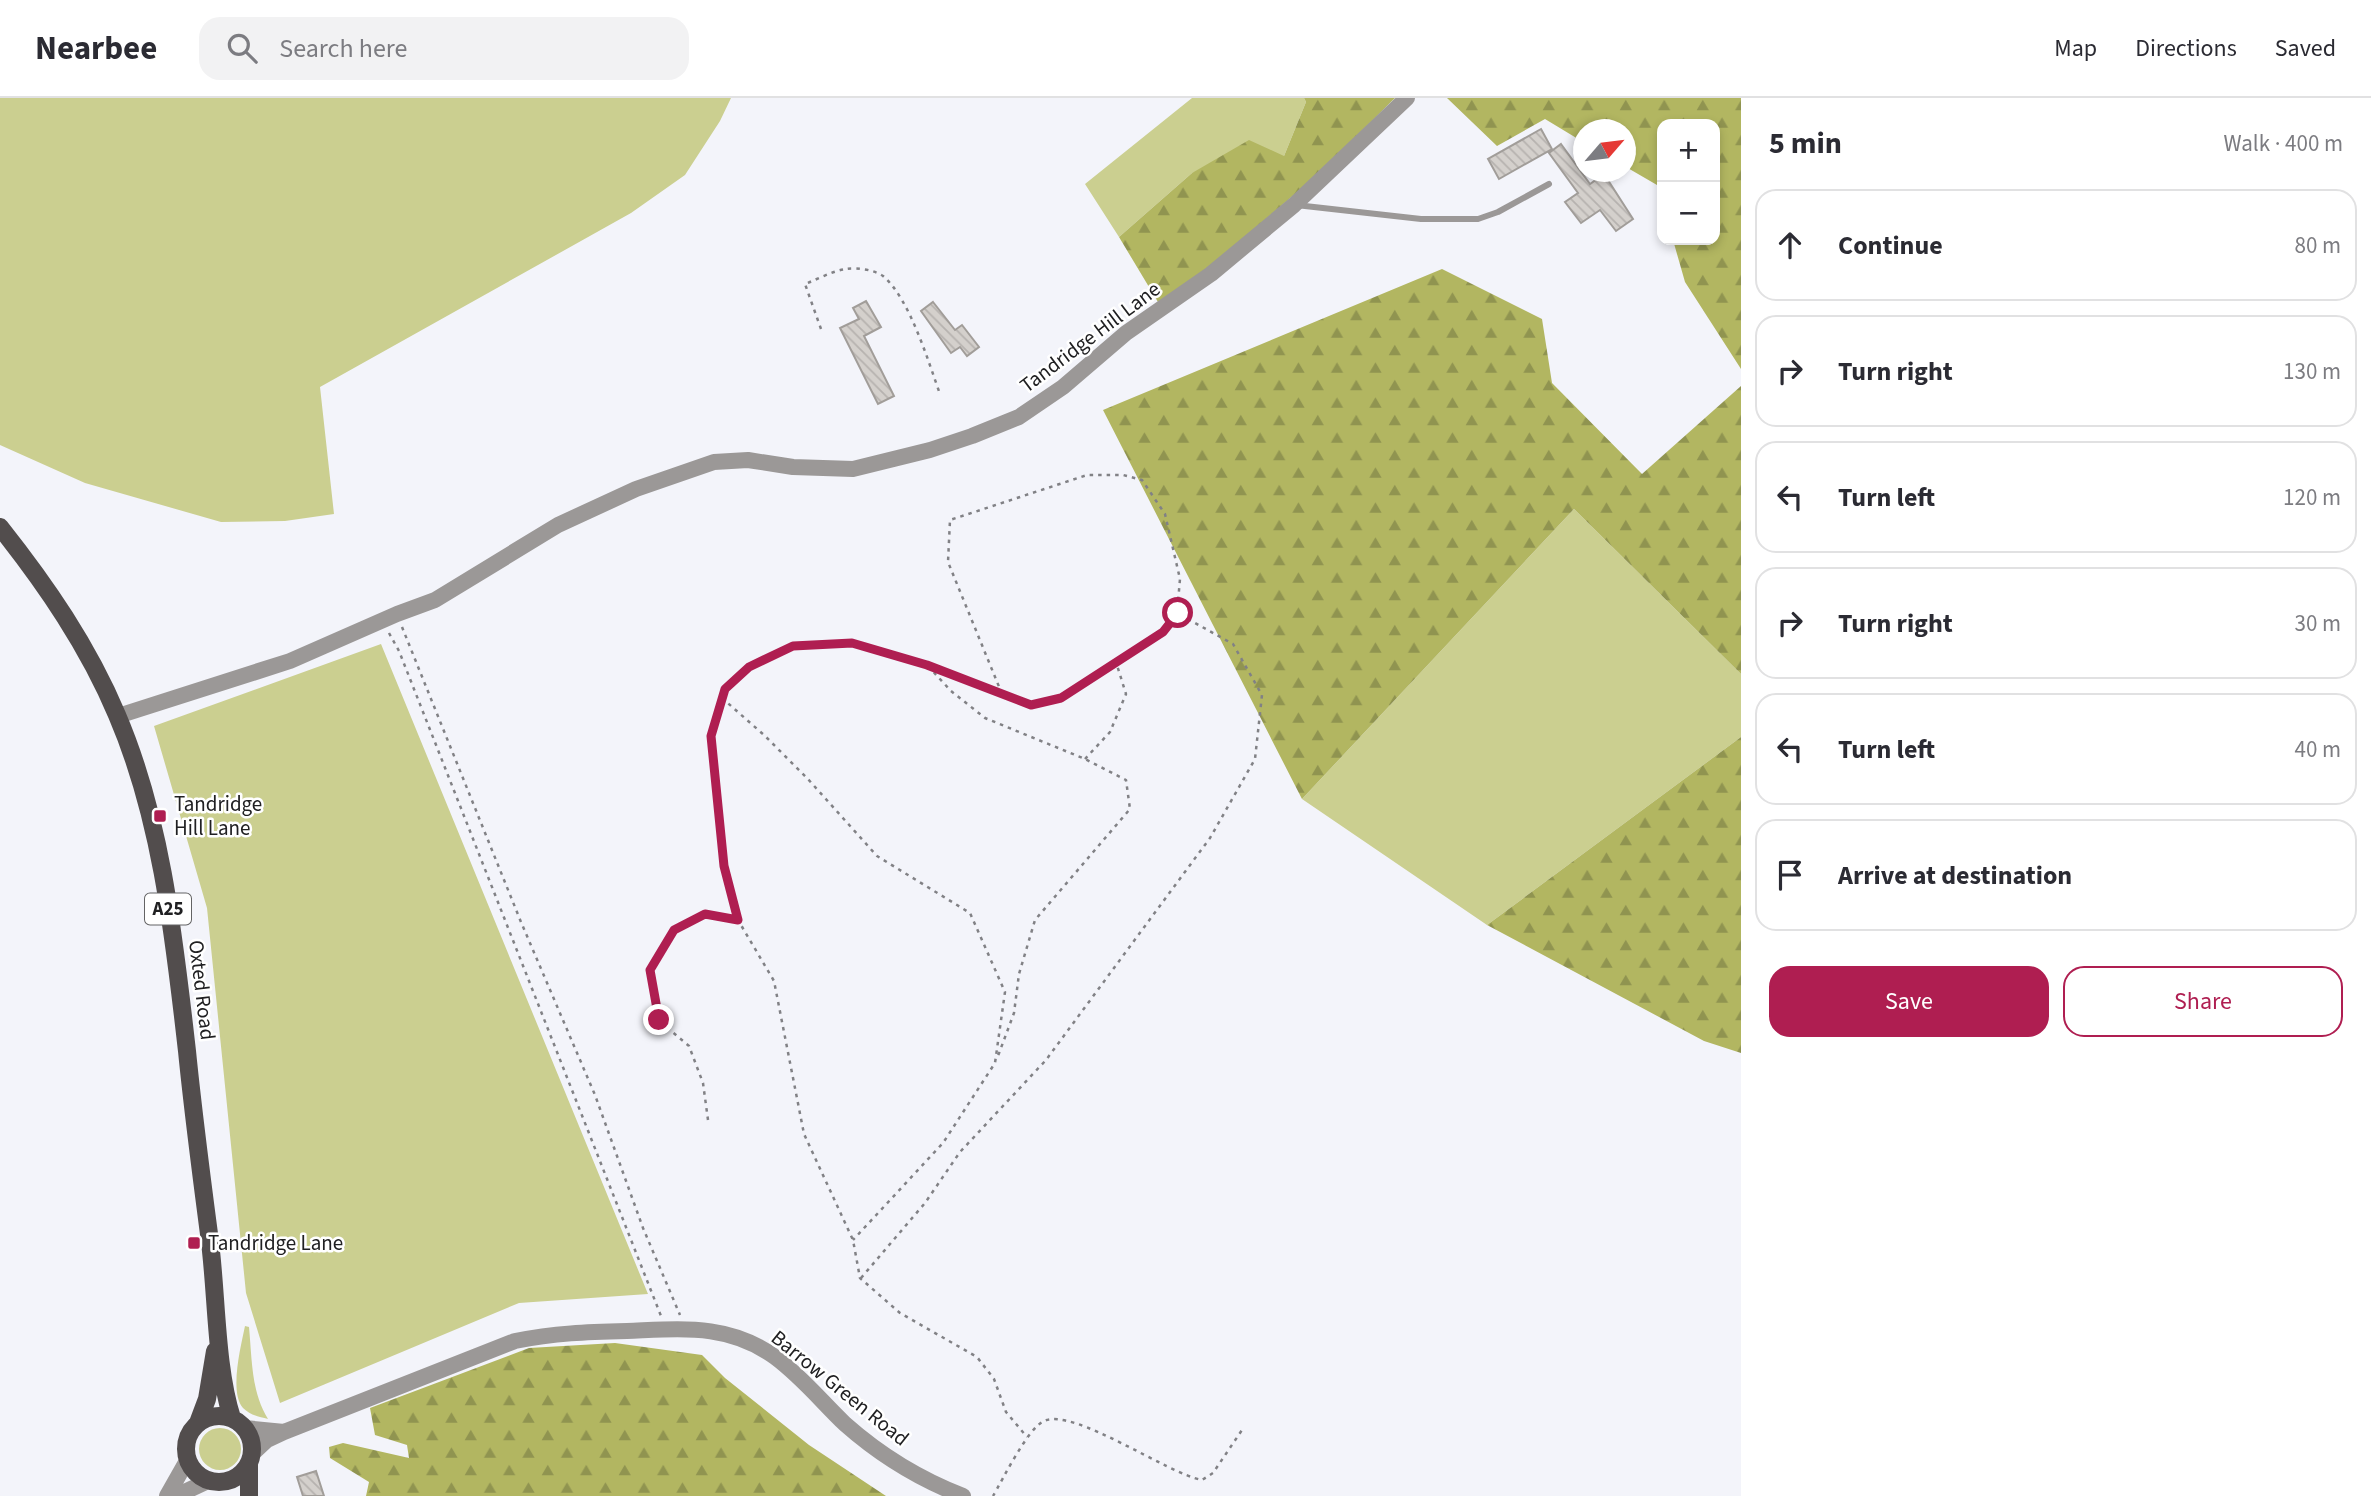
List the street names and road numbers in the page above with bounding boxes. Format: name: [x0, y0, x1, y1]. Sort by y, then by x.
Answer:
street label: Tandridge Hill Lane: [1014, 274, 1166, 400]
road number: A25: [145, 894, 191, 924]
street label: Oxted Road: [181, 938, 223, 1042]
street label: Barrow Green Road: [765, 1323, 915, 1453]

